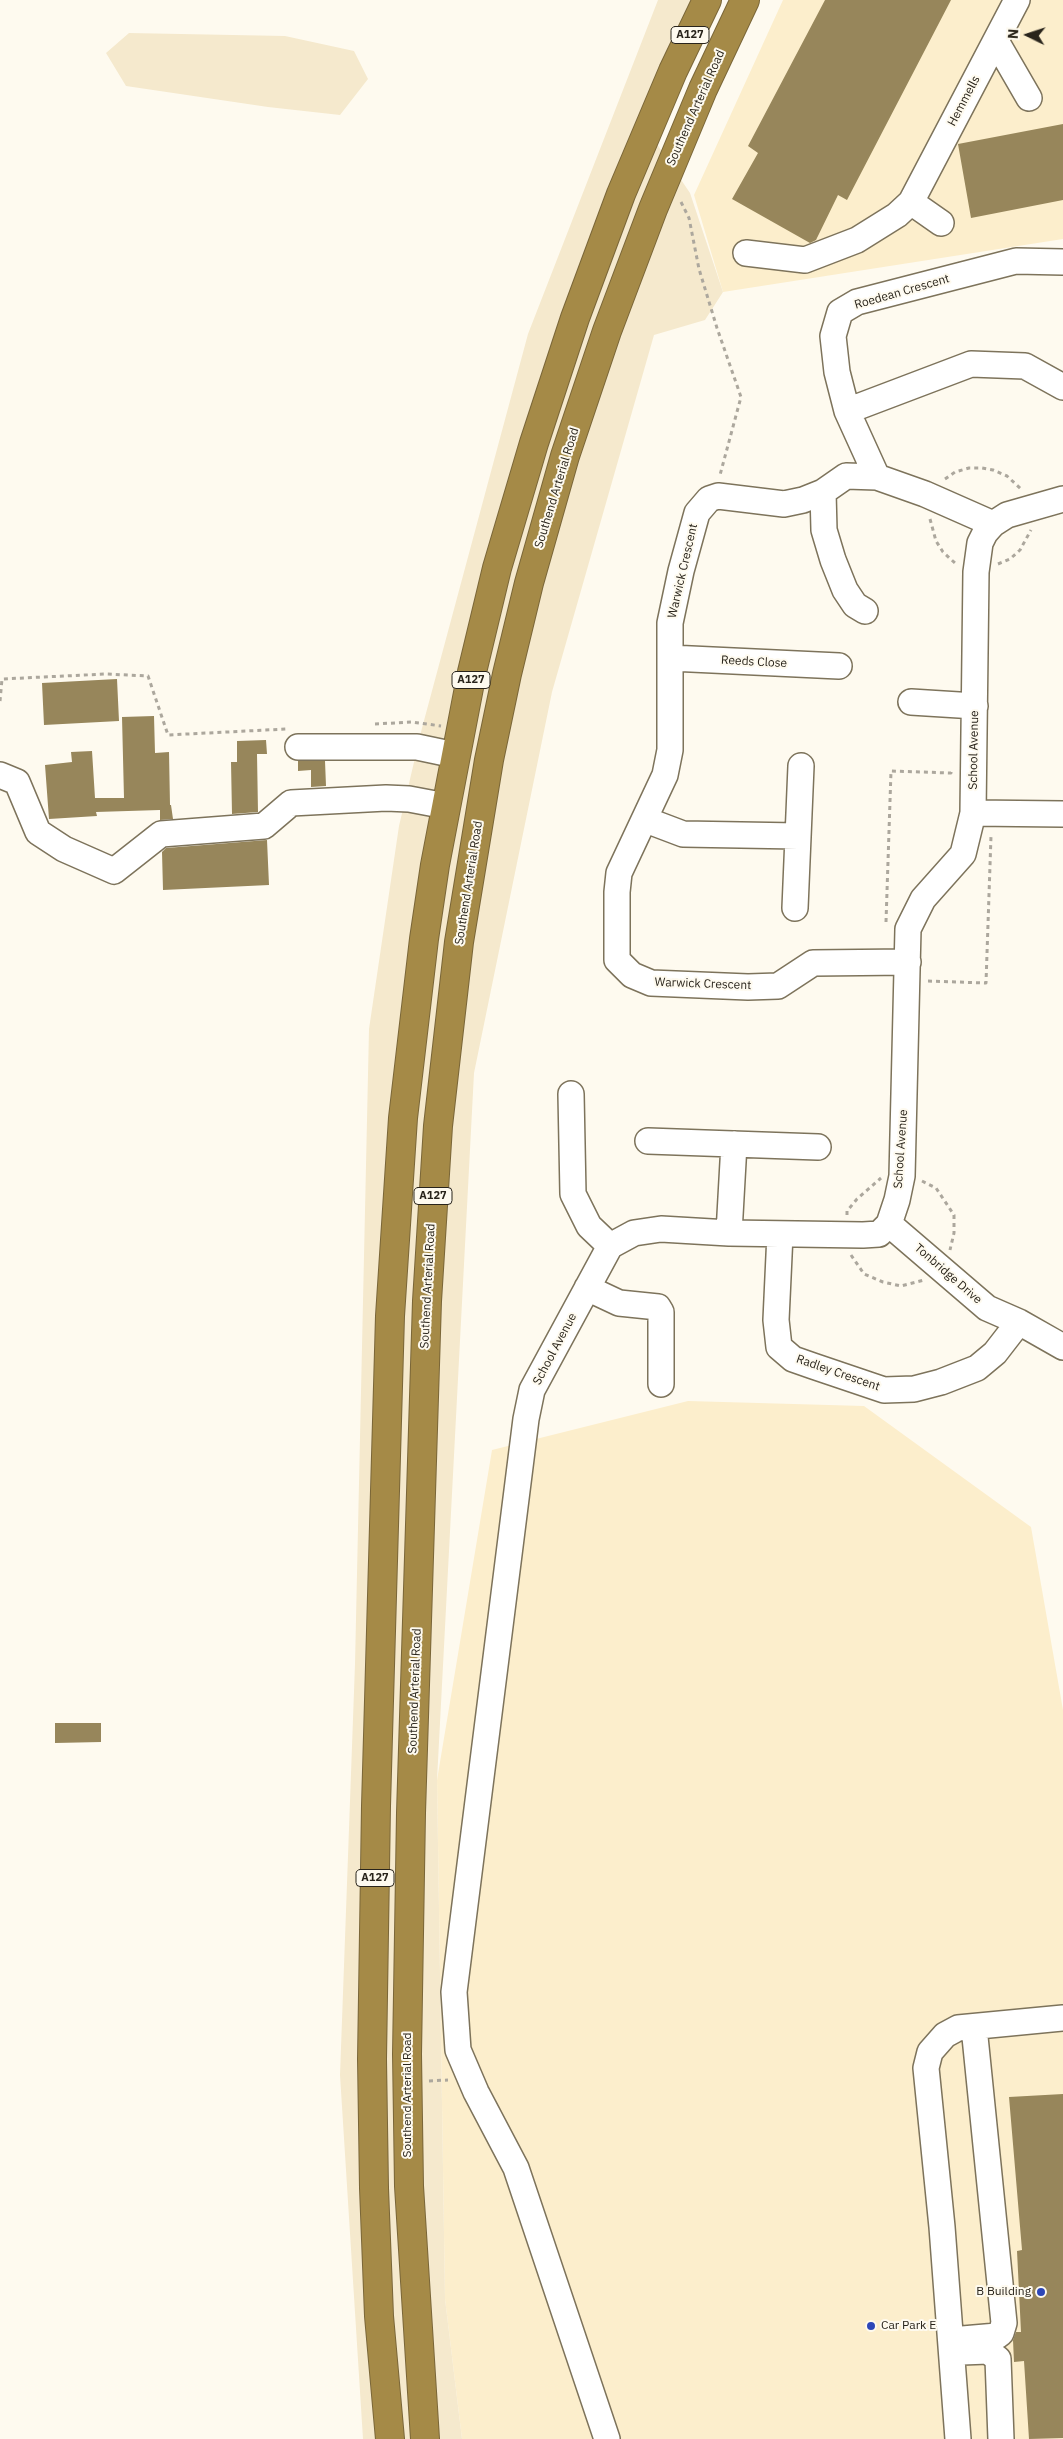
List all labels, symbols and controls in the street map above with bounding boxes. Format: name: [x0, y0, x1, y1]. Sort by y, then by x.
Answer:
north arrow: [1003, 10, 1053, 60]
road number: A127: [671, 26, 709, 44]
text: N: [1004, 28, 1022, 40]
street label: Southend Arterial Road: [664, 48, 728, 168]
street label: Hemmells: [945, 73, 983, 129]
street label: Roedean Crescent: [853, 272, 951, 312]
street label: Southend Arterial Road: [532, 426, 582, 550]
street label: Warwick Crescent: [665, 522, 701, 620]
street label: Reeds Close: [721, 653, 787, 671]
road number: A127: [452, 672, 490, 688]
street label: School Avenue: [966, 710, 982, 790]
street label: Southend Arterial Road: [452, 820, 486, 946]
street label: Warwick Crescent: [654, 975, 752, 993]
street label: School Avenue: [891, 1109, 911, 1189]
road number: A127: [414, 1188, 452, 1204]
street label: Southend Arterial Road: [418, 1223, 438, 1349]
street label: Tonbridge Drive: [911, 1241, 985, 1307]
street label: School Avenue: [530, 1311, 580, 1387]
street label: Radley Crescent: [794, 1352, 882, 1394]
street label: Southend Arterial Road: [406, 1628, 424, 1754]
road number: A127: [356, 1870, 394, 1886]
street label: Southend Arterial Road: [401, 2032, 415, 2158]
place label: B Building: [976, 2285, 1031, 2299]
marker: B Building: [1035, 2286, 1047, 2298]
place label: Car Park E: [881, 2319, 936, 2333]
marker: Car Park E: [865, 2320, 877, 2332]

